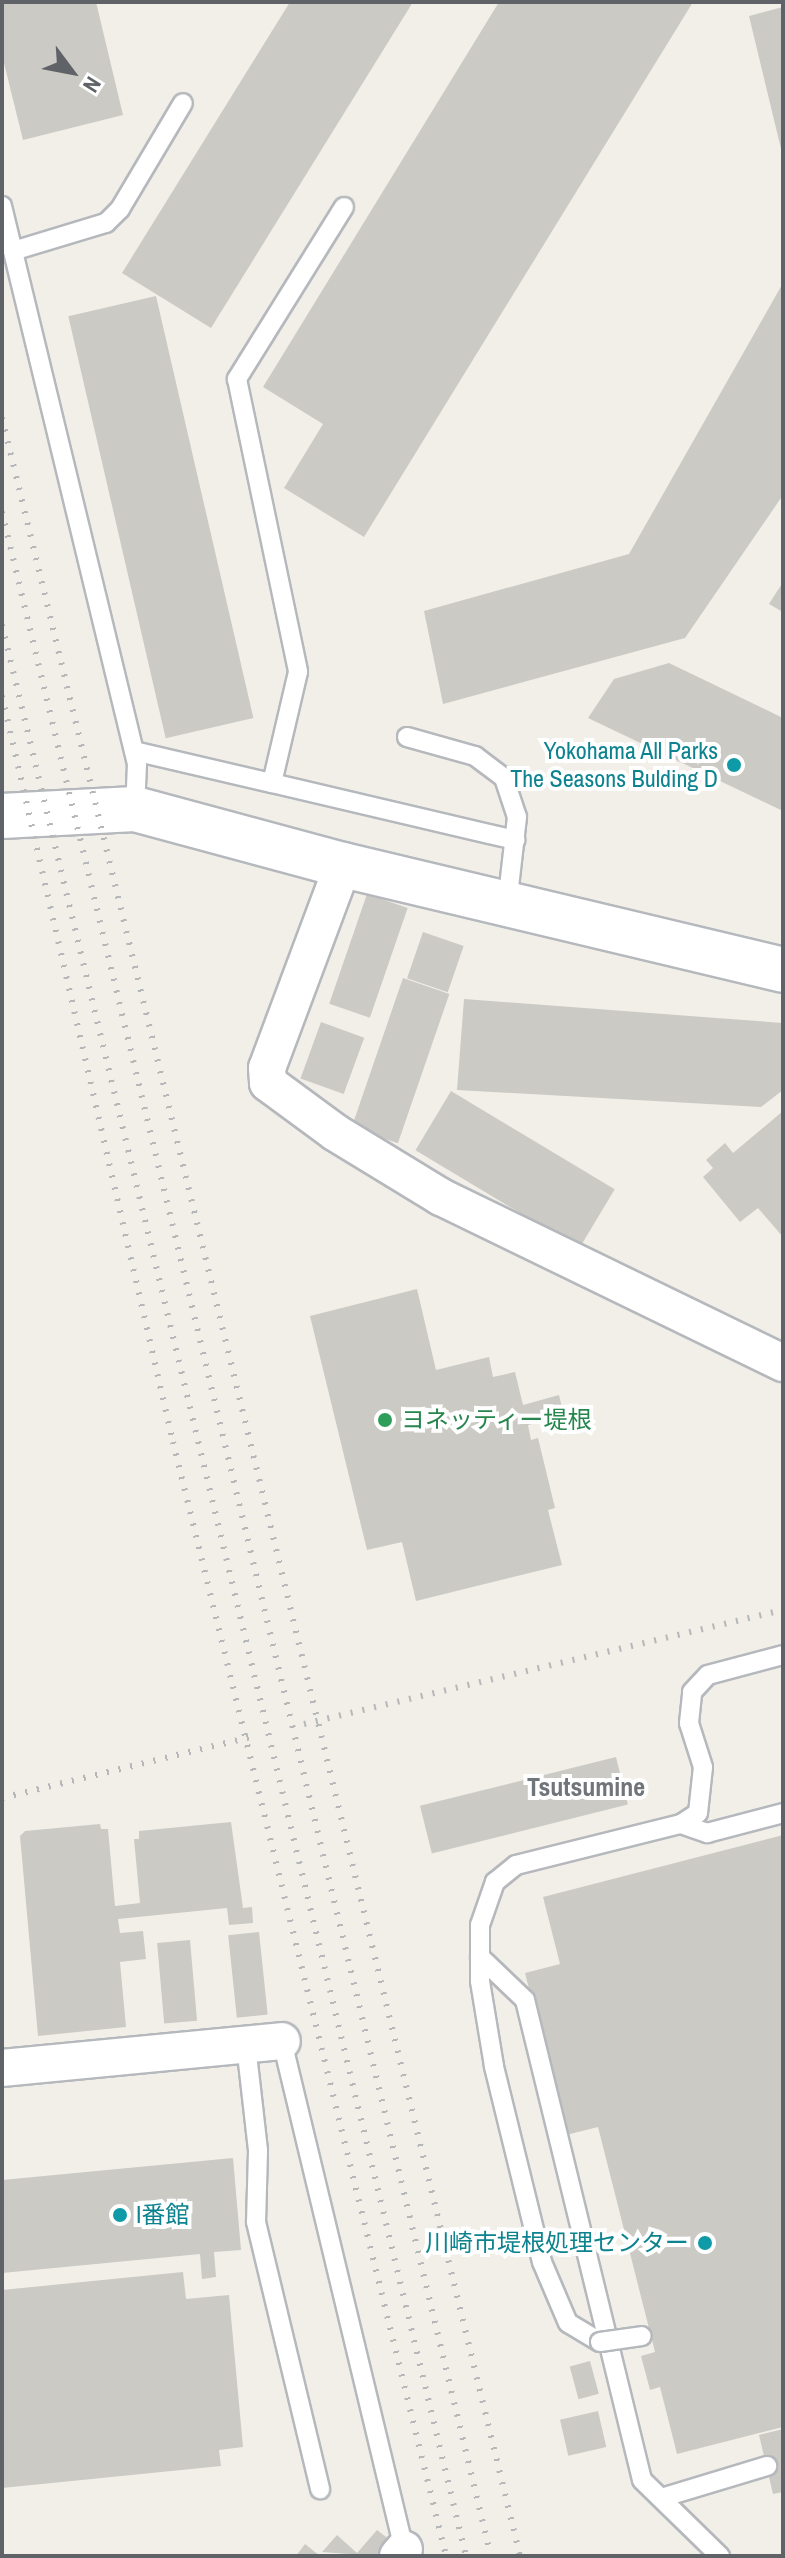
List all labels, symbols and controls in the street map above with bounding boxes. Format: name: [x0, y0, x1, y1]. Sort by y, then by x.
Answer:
north arrow: [32, 32, 112, 112]
text: N: [76, 71, 109, 98]
place label: Yokohama All Parks The Seasons Bulding D: [510, 737, 718, 793]
marker: Yokohama All Parks The Seasons Bulding D: [725, 756, 743, 774]
place label: ヨネッティー堤根: [401, 1406, 593, 1434]
marker: ヨネッティー堤根: [376, 1411, 394, 1429]
district label: Tsutsumine: [527, 1771, 645, 1803]
place label: I番館: [136, 2201, 189, 2229]
marker: I番館: [111, 2206, 129, 2224]
place label: 川崎市堤根処理センター: [425, 2229, 689, 2257]
marker: 川崎市堤根処理センター: [696, 2234, 714, 2252]

